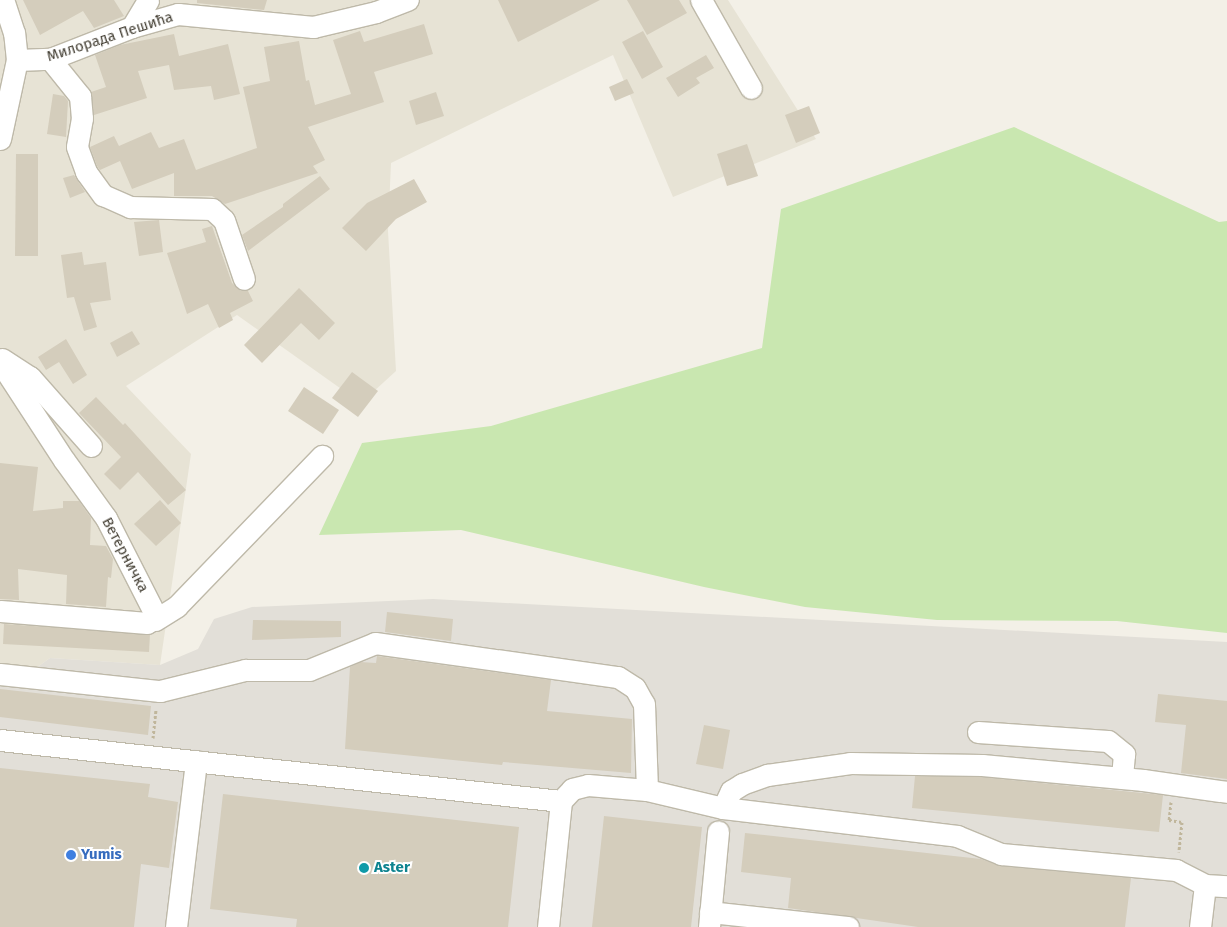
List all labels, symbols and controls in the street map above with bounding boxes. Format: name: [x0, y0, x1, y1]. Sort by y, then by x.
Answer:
street label: Милорада Пешића: [45, 8, 175, 66]
street label: Ветерничка: [98, 514, 152, 596]
place label: Yumis: [81, 846, 122, 864]
marker: Yumis: [65, 849, 77, 861]
place label: Aster: [374, 859, 410, 877]
marker: Aster: [358, 862, 370, 874]

